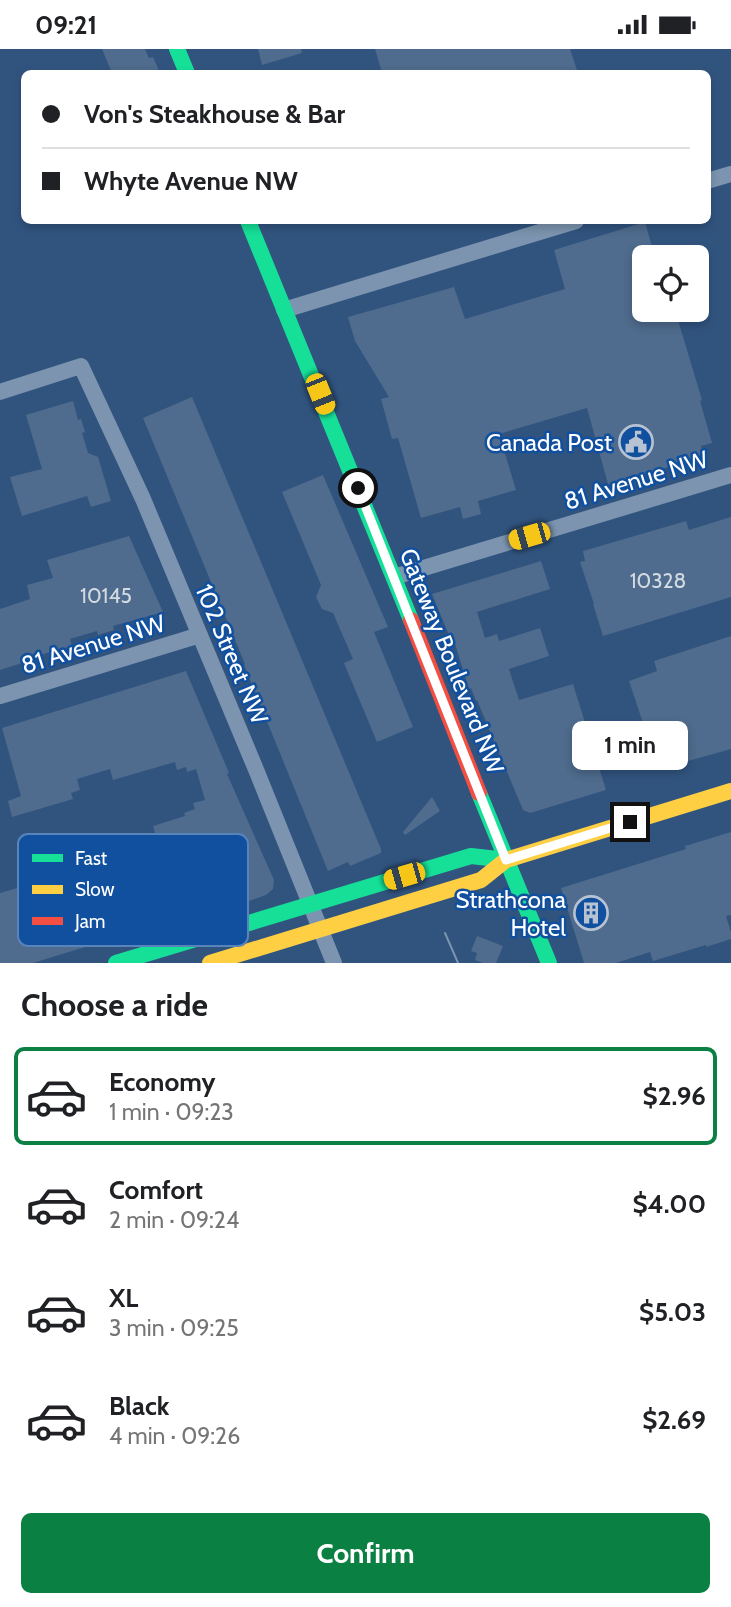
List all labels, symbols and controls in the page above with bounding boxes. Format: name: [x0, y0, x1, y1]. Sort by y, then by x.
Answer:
text: 09:21: [35, 9, 97, 41]
text: Von's Steakhouse & Bar: [84, 98, 345, 130]
text: Whyte Avenue NW: [84, 165, 298, 197]
map controls: [632, 245, 709, 322]
button: locate: [632, 245, 709, 322]
car: [303, 371, 338, 417]
public building icon: Canada Post: [617, 423, 655, 461]
place label: Canada Post: [486, 428, 612, 457]
street label: 81 Avenue NW: [561, 444, 712, 516]
route start: [342, 472, 374, 504]
car: [506, 520, 553, 552]
street label: Gateway Boulevard NW: [394, 544, 511, 778]
house number: 10328: [630, 568, 686, 593]
street label: 102 Street NW: [189, 580, 275, 729]
house number: 10145: [80, 583, 132, 608]
street label: 81 Avenue NW: [18, 608, 169, 680]
callout: 1 min: [572, 721, 688, 769]
text: 1 min: [604, 731, 656, 759]
route end: [614, 806, 646, 838]
legend: [18, 834, 248, 946]
text: Fast: [75, 847, 108, 870]
car: [381, 860, 428, 892]
text: Slow: [75, 878, 115, 901]
place label: Strathcona Hotel: [456, 885, 566, 942]
building icon: Strathcona Hotel: [572, 894, 610, 932]
text: Jam: [74, 910, 105, 933]
text: Choose a ride: [21, 985, 208, 1024]
icon: car: [25, 1065, 88, 1128]
text: Economy: [109, 1066, 215, 1098]
text: $2.96: [643, 1080, 706, 1112]
text: 1 min · 09:23: [109, 1098, 234, 1126]
icon: car: [25, 1173, 88, 1236]
text: Comfort: [109, 1174, 203, 1206]
text: $4.00: [633, 1188, 706, 1220]
text: 2 min · 09:24: [109, 1206, 239, 1234]
icon: car: [25, 1281, 88, 1344]
text: XL: [109, 1282, 138, 1314]
text: $5.03: [639, 1296, 706, 1328]
text: 3 min · 09:25: [109, 1314, 239, 1342]
icon: car: [25, 1389, 88, 1452]
text: Black: [109, 1390, 169, 1422]
text: $2.69: [642, 1404, 706, 1436]
text: 4 min · 09:26: [109, 1422, 240, 1450]
button: Confirm: [21, 1513, 710, 1593]

